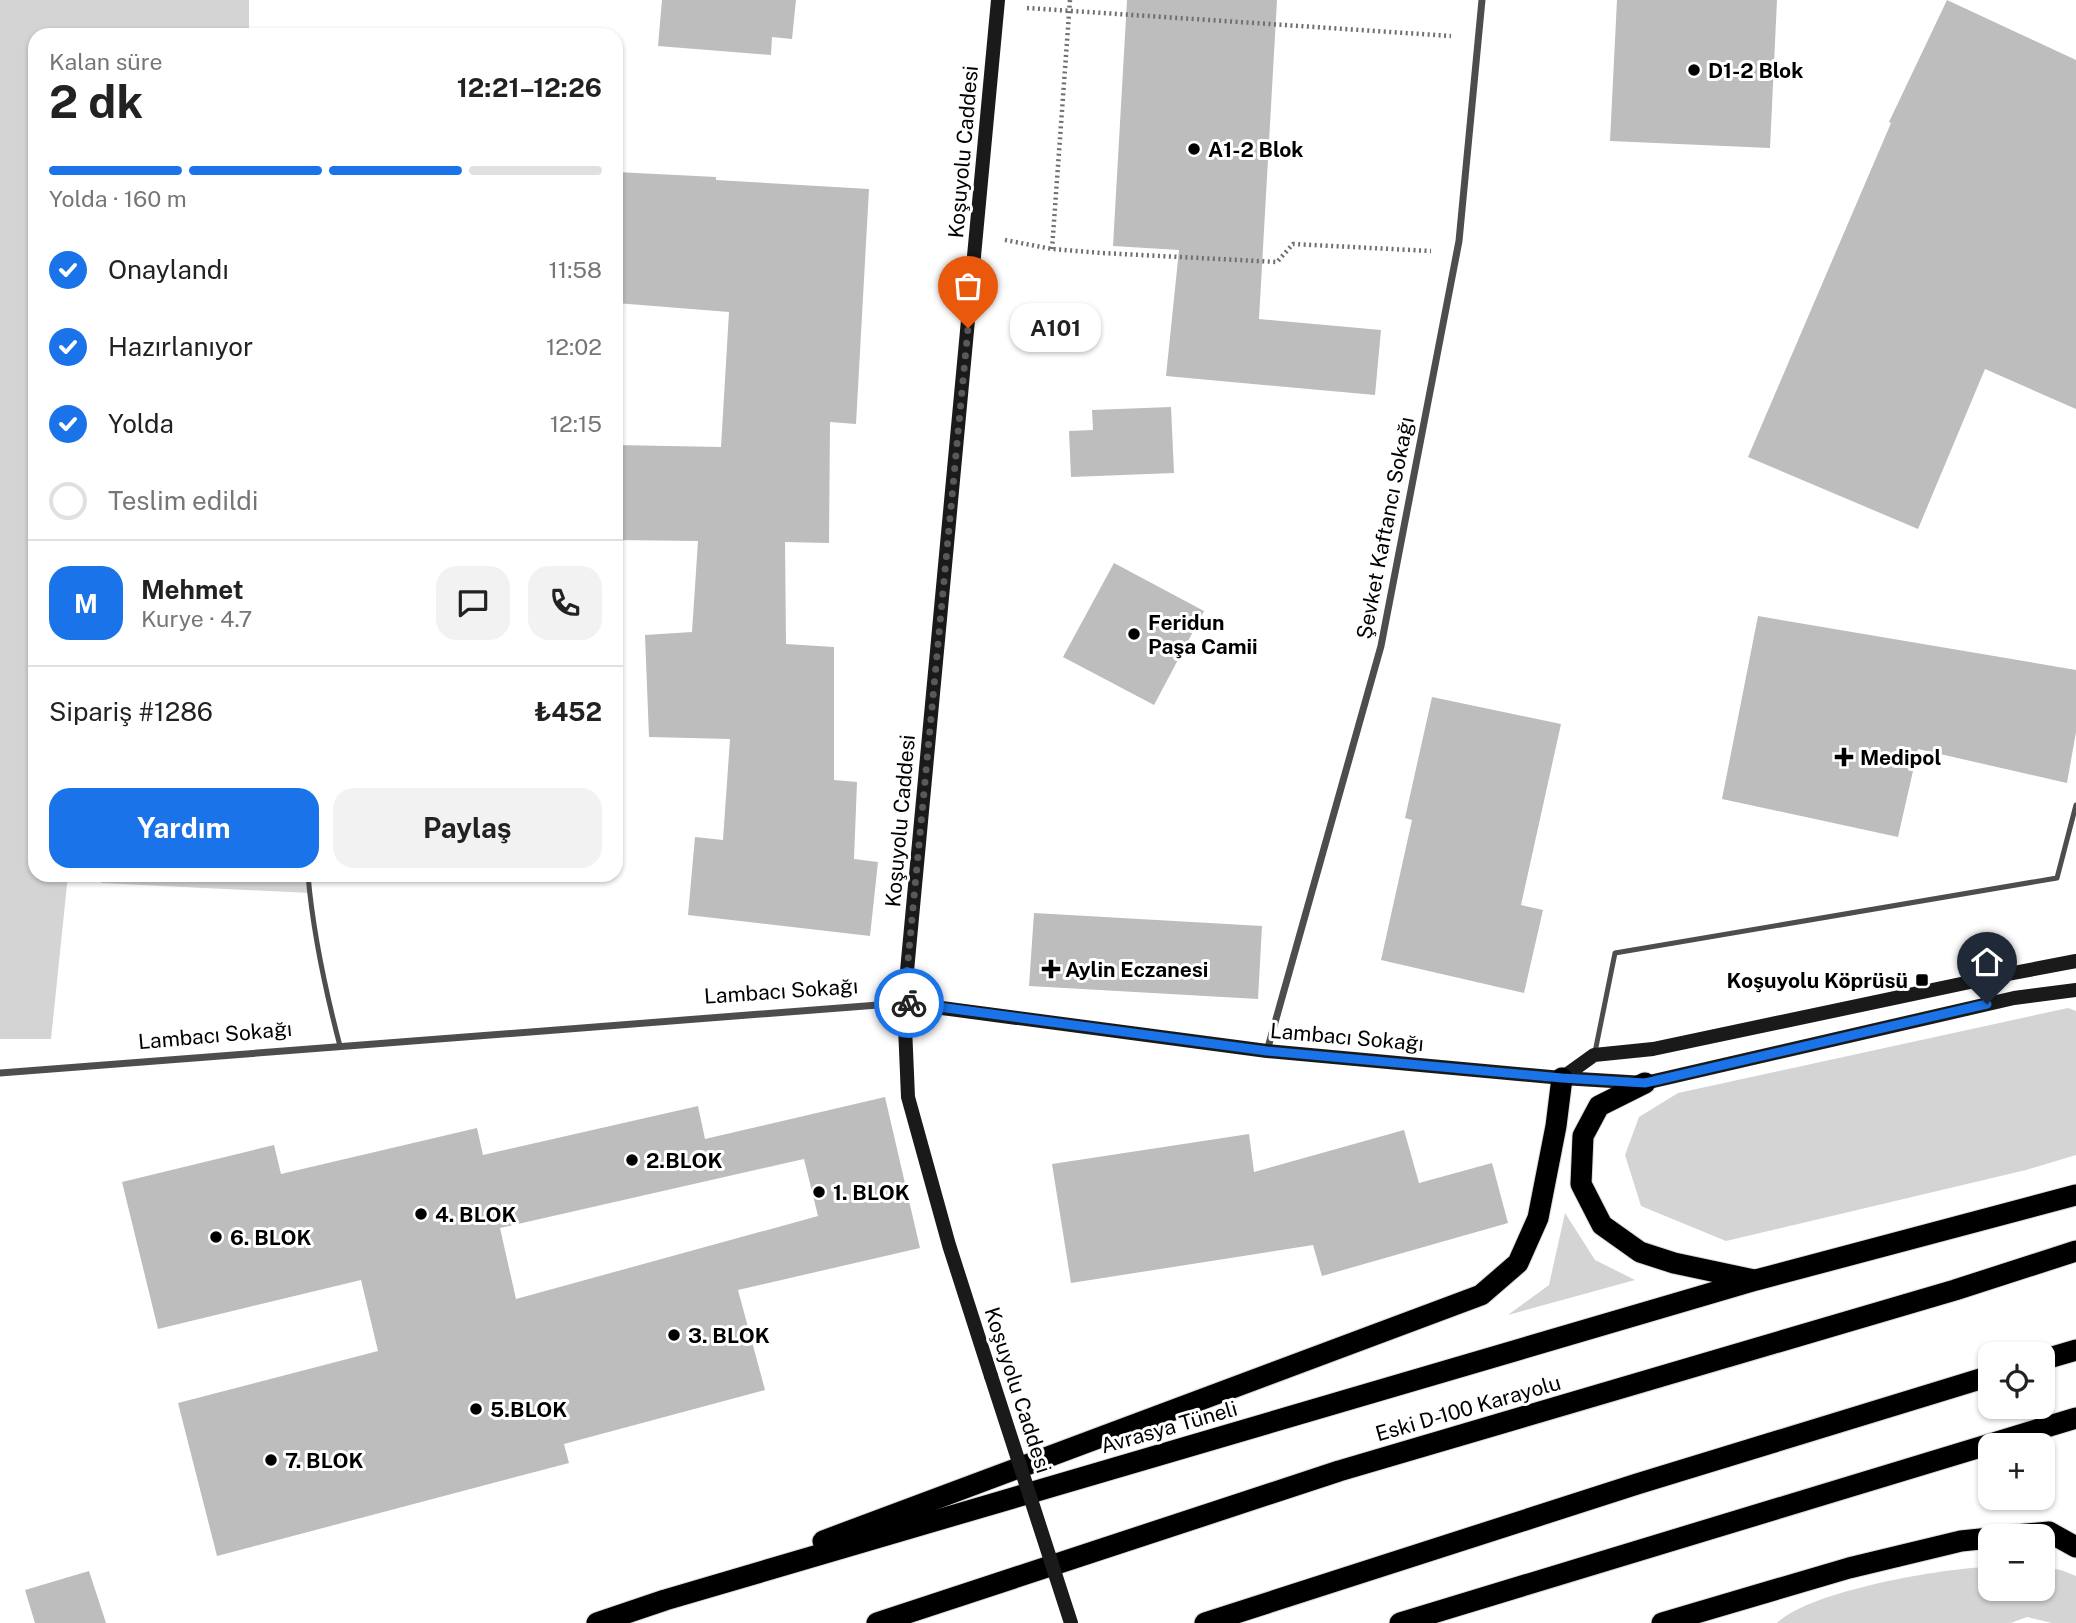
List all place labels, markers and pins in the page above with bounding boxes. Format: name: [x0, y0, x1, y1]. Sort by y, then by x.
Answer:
place label: D1-2 Blok: [1708, 58, 1803, 83]
marker: D1-2 Blok: [1686, 62, 1702, 78]
place label: A1-2 Blok: [1208, 137, 1303, 162]
marker: A1-2 Blok: [1186, 141, 1202, 157]
pin: [938, 256, 998, 328]
callout: A101: [1010, 304, 1101, 352]
place label: Feridun Paşa Camii: [1148, 610, 1258, 659]
marker: Feridun Paşa Camii: [1126, 626, 1142, 642]
place label: Medipol: [1860, 745, 1941, 770]
marker: Medipol: [1834, 747, 1854, 767]
pin: [1957, 932, 2017, 1004]
place label: Aylin Eczanesi: [1065, 957, 1208, 982]
marker: Aylin Eczanesi: [1043, 961, 1059, 977]
place label: Koşuyolu Köprüsü: [1727, 968, 1908, 993]
marker: Koşuyolu Köprüsü: [1914, 972, 1930, 988]
place label: 2.BLOK: [646, 1148, 723, 1173]
marker: 2.BLOK: [624, 1152, 640, 1168]
place label: 1. BLOK: [833, 1180, 910, 1205]
marker: 1. BLOK: [811, 1184, 827, 1200]
place label: 4. BLOK: [435, 1202, 517, 1227]
marker: 4. BLOK: [413, 1206, 429, 1222]
place label: 6. BLOK: [230, 1225, 312, 1250]
marker: 6. BLOK: [208, 1229, 224, 1245]
place label: 3. BLOK: [688, 1323, 770, 1348]
marker: 3. BLOK: [666, 1327, 682, 1343]
place label: 5.BLOK: [490, 1397, 567, 1422]
marker: 5.BLOK: [468, 1401, 484, 1417]
place label: 7. BLOK: [285, 1448, 364, 1473]
marker: 7. BLOK: [263, 1452, 279, 1468]

